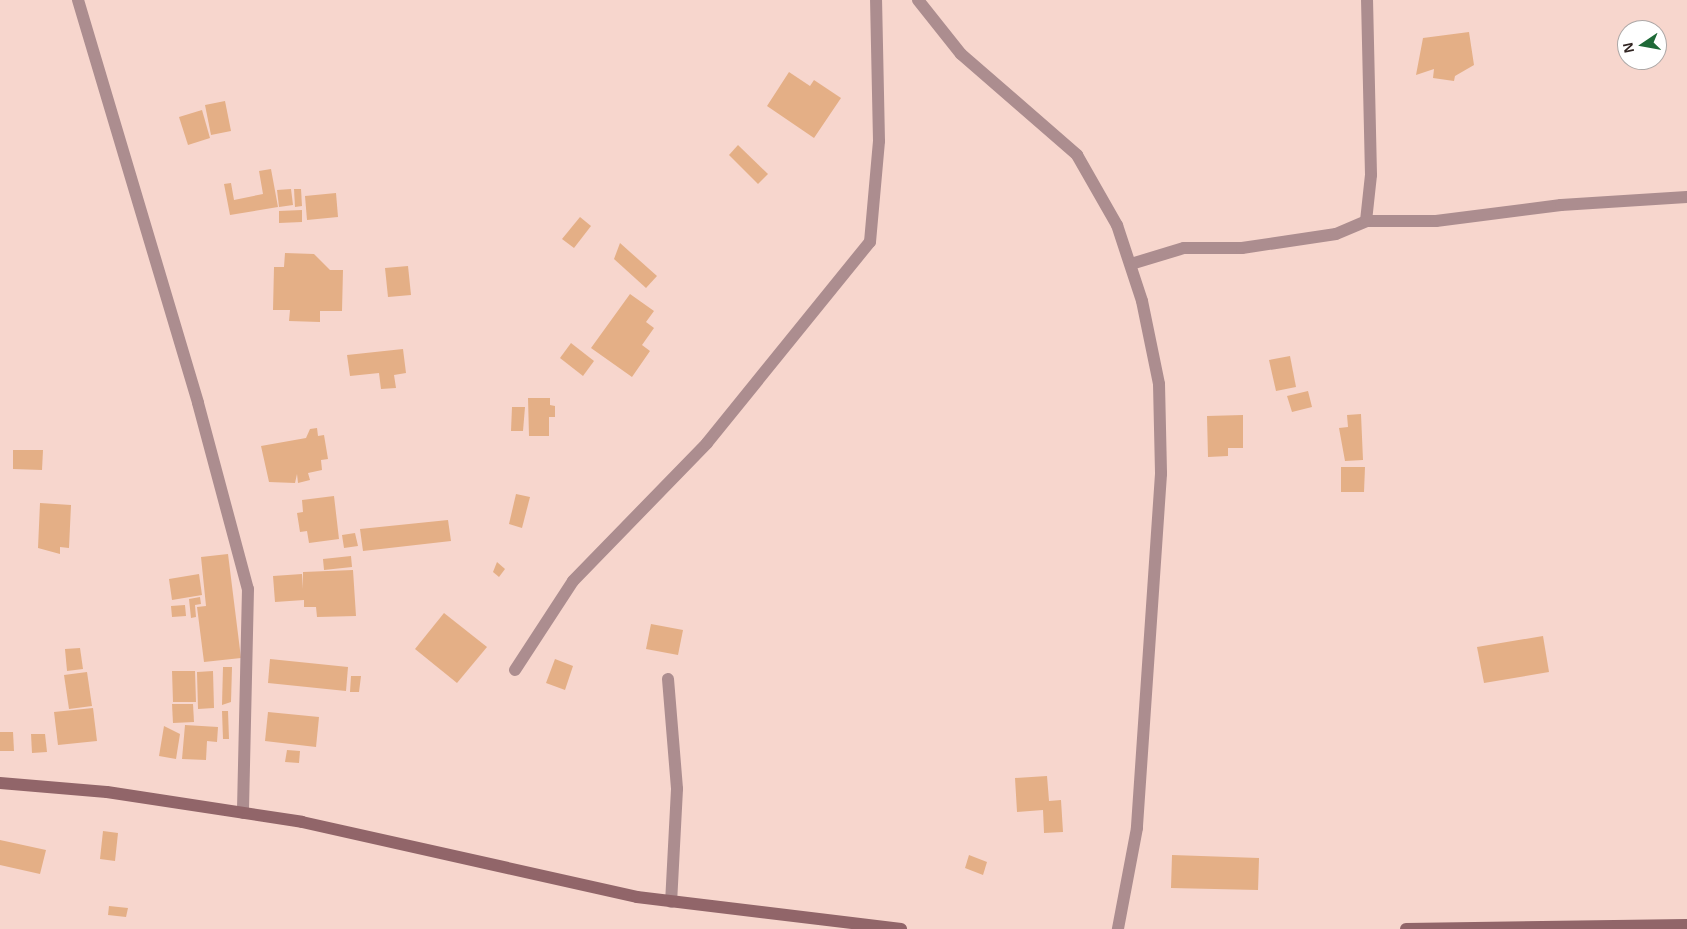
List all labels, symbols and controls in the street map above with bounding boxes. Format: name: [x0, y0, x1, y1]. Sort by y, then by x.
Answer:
north arrow: [1617, 20, 1667, 70]
text: N: [1619, 41, 1637, 55]

